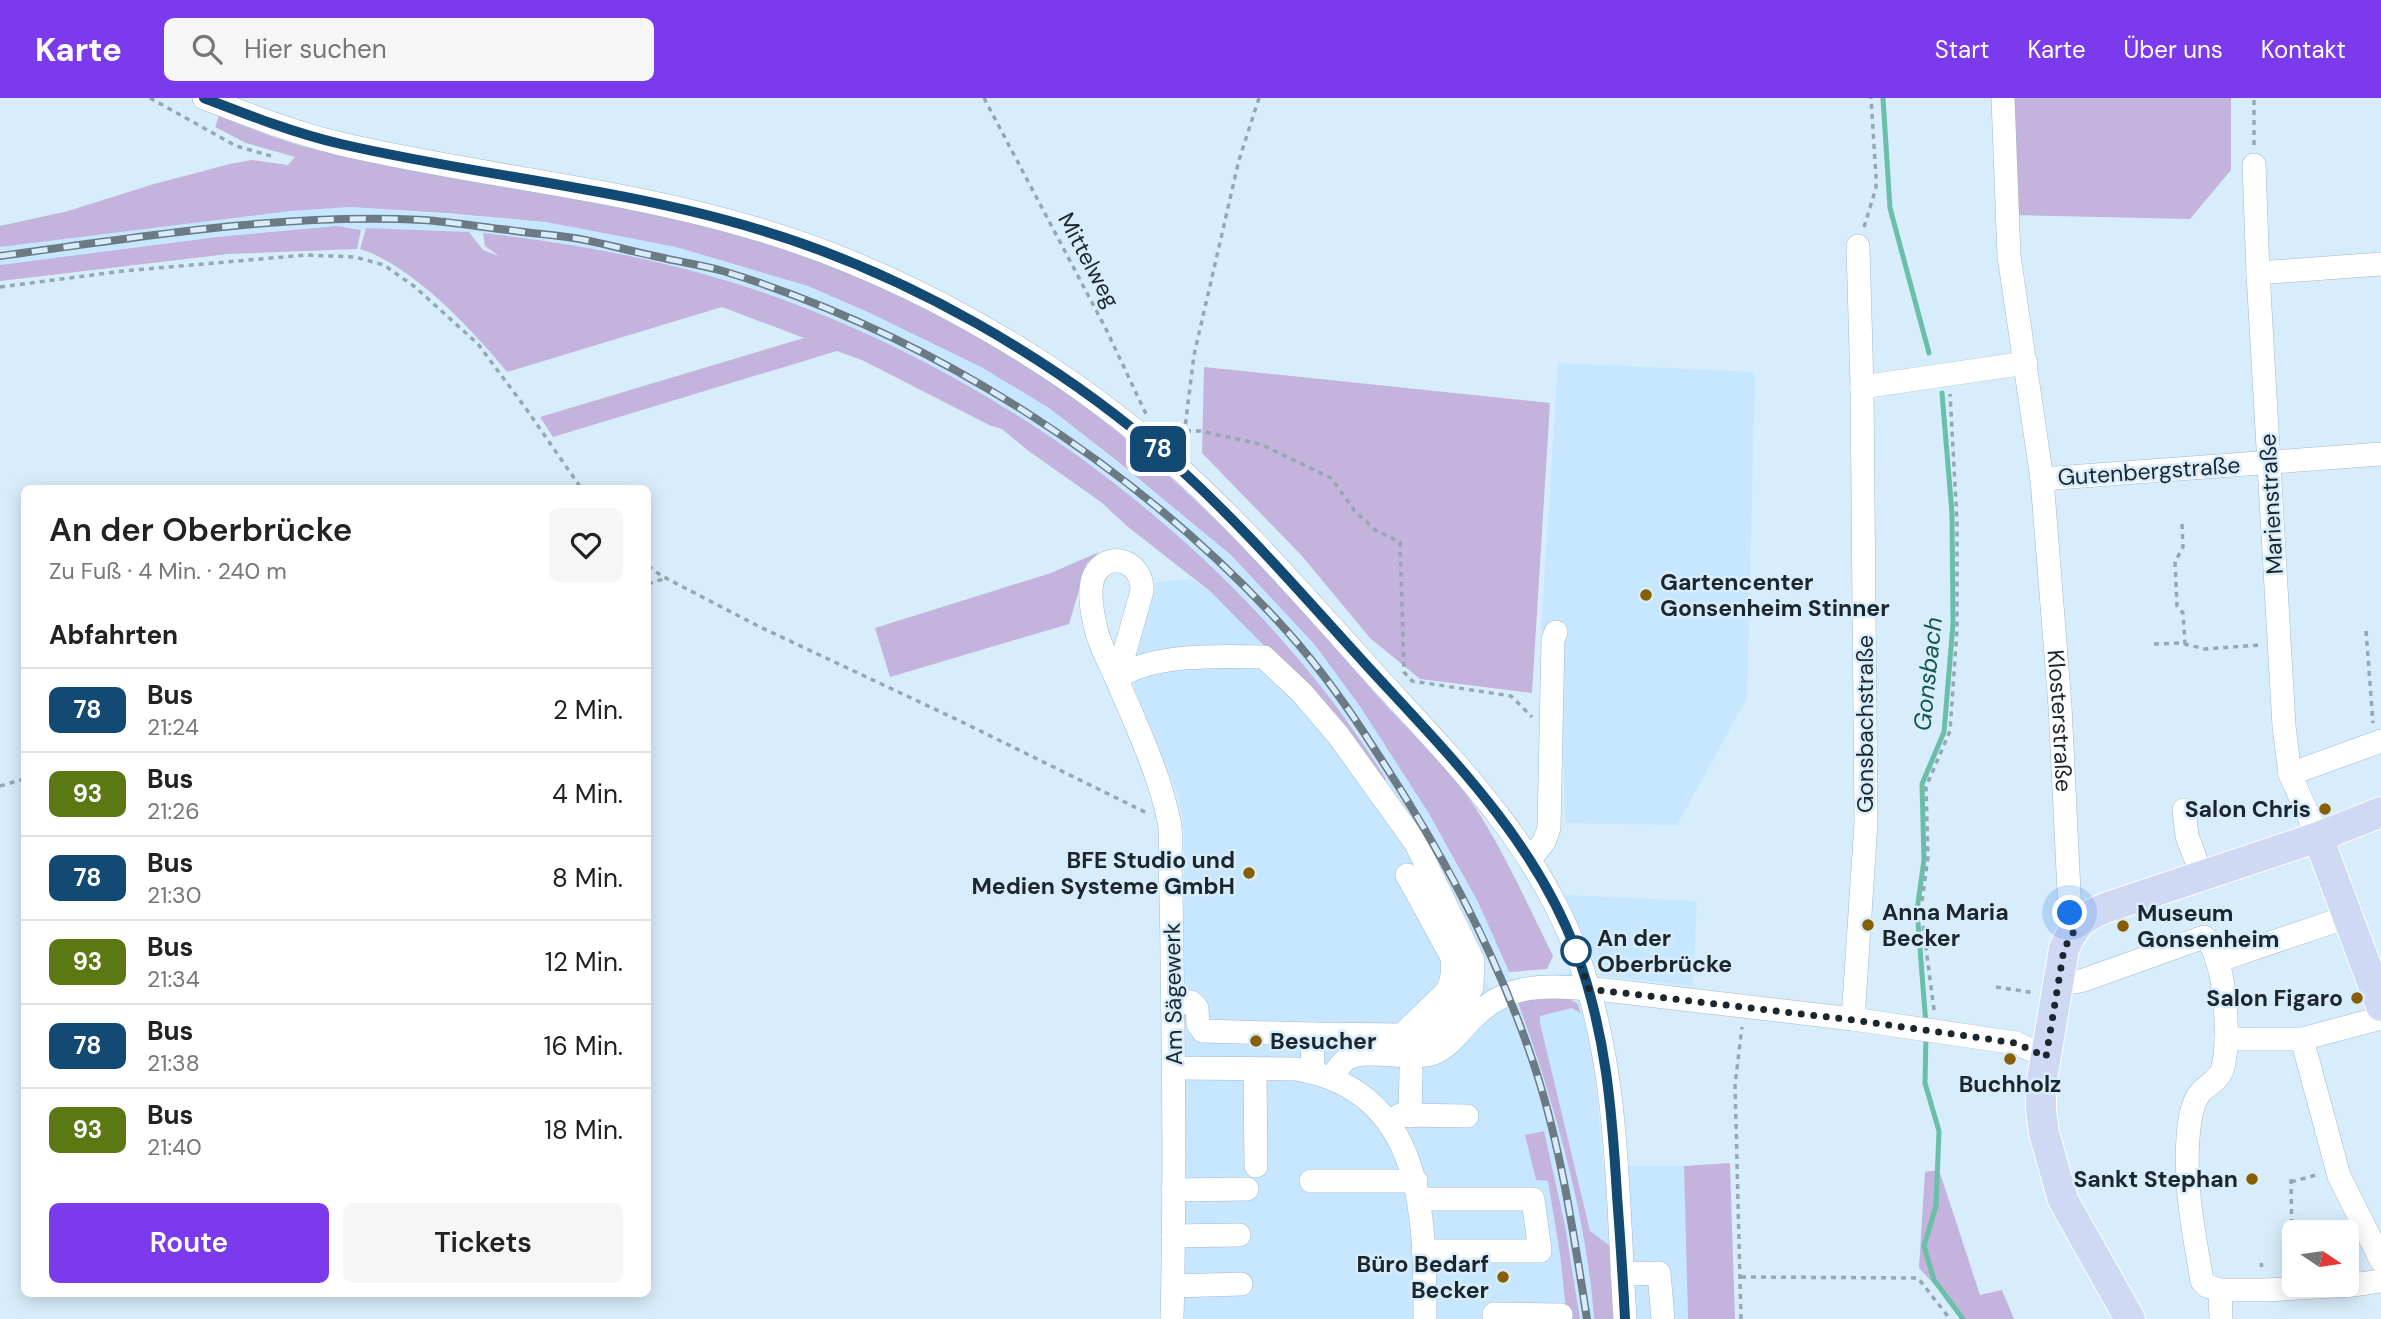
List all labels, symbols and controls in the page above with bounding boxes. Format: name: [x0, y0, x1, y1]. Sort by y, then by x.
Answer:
search box: [164, 18, 654, 81]
text: Karte: [35, 28, 122, 71]
icon: search: [188, 30, 226, 68]
text: Hier suchen: [244, 32, 387, 66]
text: Start: [1935, 34, 1989, 65]
text: Karte: [2027, 34, 2086, 65]
text: Über uns: [2124, 34, 2223, 65]
text: Kontakt: [2261, 34, 2346, 65]
street label: Mittelweg: [1051, 207, 1127, 313]
line badge: 78: [1126, 426, 1190, 472]
text: 78: [1144, 433, 1172, 464]
street label: Marienstraße: [2252, 433, 2290, 575]
street label: Gutenbergstraße: [2057, 450, 2241, 492]
text: An der Oberbrücke: [49, 508, 352, 551]
button: heart: [549, 508, 623, 582]
text: Zu Fuß · 4 Min. · 240 m: [49, 556, 287, 586]
place label: Gartencenter Gonsenheim Stinner: [1660, 567, 1890, 623]
marker: Gartencenter Gonsenheim Stinner: [1638, 587, 1654, 603]
water label: Gonsbach: [1906, 616, 1949, 732]
text: Abfahrten: [49, 618, 178, 652]
street label: Gonsbachstraße: [1850, 635, 1880, 813]
street label: Klosterstraße: [2041, 648, 2079, 793]
text: Bus: [147, 678, 193, 712]
text: 2 Min.: [553, 693, 623, 727]
text: 78: [74, 694, 101, 725]
text: 21:24: [147, 712, 199, 742]
text: Bus: [147, 762, 193, 796]
text: 4 Min.: [552, 777, 623, 811]
text: 93: [73, 778, 102, 809]
place label: Salon Chris: [2185, 794, 2311, 824]
text: 21:26: [147, 796, 200, 826]
marker: Salon Chris: [2317, 801, 2333, 817]
place label: BFE Studio und Medien Systeme GmbH: [971, 845, 1235, 901]
text: Bus: [147, 846, 193, 880]
text: 8 Min.: [552, 861, 623, 895]
text: 78: [74, 862, 101, 893]
marker: BFE Studio und Medien Systeme GmbH: [1241, 865, 1257, 881]
text: 21:30: [147, 880, 201, 910]
your location: [2052, 895, 2087, 930]
place label: Anna Maria Becker: [1882, 897, 2009, 953]
place label: Museum Gonsenheim: [2137, 898, 2279, 954]
marker: Anna Maria Becker: [1860, 917, 1876, 933]
marker: Museum Gonsenheim: [2115, 918, 2131, 934]
street label: Am Sägewerk: [1157, 922, 1189, 1066]
place label: An der Oberbrücke: [1597, 923, 1732, 979]
text: Bus: [147, 930, 193, 964]
marker: An der Oberbrücke: [1561, 936, 1591, 966]
text: 12 Min.: [545, 945, 623, 979]
text: 93: [73, 946, 102, 977]
text: 21:34: [147, 964, 200, 994]
place label: Salon Figaro: [2206, 983, 2343, 1013]
marker: Salon Figaro: [2349, 990, 2365, 1006]
text: Bus: [147, 1014, 193, 1048]
place label: Besucher: [1270, 1026, 1376, 1056]
text: 16 Min.: [543, 1029, 623, 1063]
text: 78: [74, 1030, 101, 1061]
marker: Besucher: [1248, 1033, 1264, 1049]
text: 21:38: [147, 1048, 200, 1078]
marker: Buchholz: [2002, 1051, 2018, 1067]
place label: Buchholz: [1959, 1069, 2061, 1099]
text: Bus: [147, 1098, 193, 1132]
text: 18 Min.: [544, 1113, 623, 1147]
text: 93: [73, 1114, 102, 1145]
text: 21:40: [147, 1132, 202, 1162]
place label: Sankt Stephan: [2073, 1164, 2238, 1194]
marker: Sankt Stephan: [2244, 1171, 2260, 1187]
button: Route: [49, 1203, 329, 1283]
button: Tickets: [343, 1203, 623, 1283]
north arrow: [2282, 1220, 2359, 1297]
map controls: [2282, 1220, 2359, 1297]
place label: Büro Bedarf Becker: [1356, 1249, 1489, 1305]
marker: Büro Bedarf Becker: [1495, 1269, 1511, 1285]

